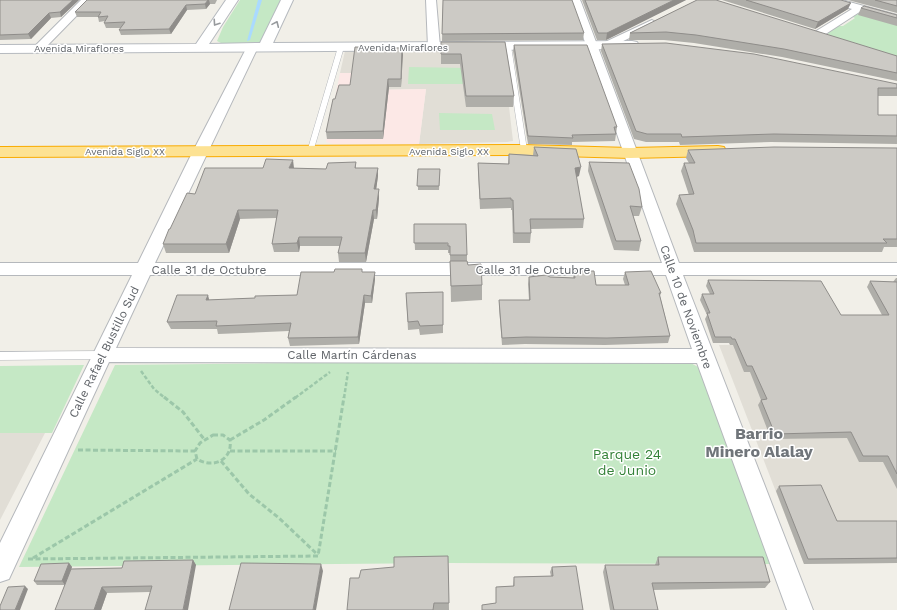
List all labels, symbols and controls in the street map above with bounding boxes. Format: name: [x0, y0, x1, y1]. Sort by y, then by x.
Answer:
one-way arrow: [214, 19, 221, 26]
one-way arrow: [271, 20, 279, 28]
street label: Avenida Miraflores: [358, 42, 448, 53]
street label: Avenida Miraflores: [34, 43, 124, 54]
street label: Avenida Siglo XX: [85, 146, 165, 157]
street label: Avenida Siglo XX: [409, 146, 489, 157]
street label: Calle 10 de Noviembre: [657, 243, 715, 371]
street label: Calle 31 de Octubre: [152, 263, 267, 277]
street label: Calle 31 de Octubre: [476, 263, 591, 277]
street label: Calle Rafael Bustillo Sud: [66, 284, 142, 420]
street label: Calle Martín Cárdenas: [287, 348, 417, 362]
district label: Barrio Minero Alalay: [705, 424, 814, 461]
park label: Parque 24 de Junio: [593, 446, 661, 478]

